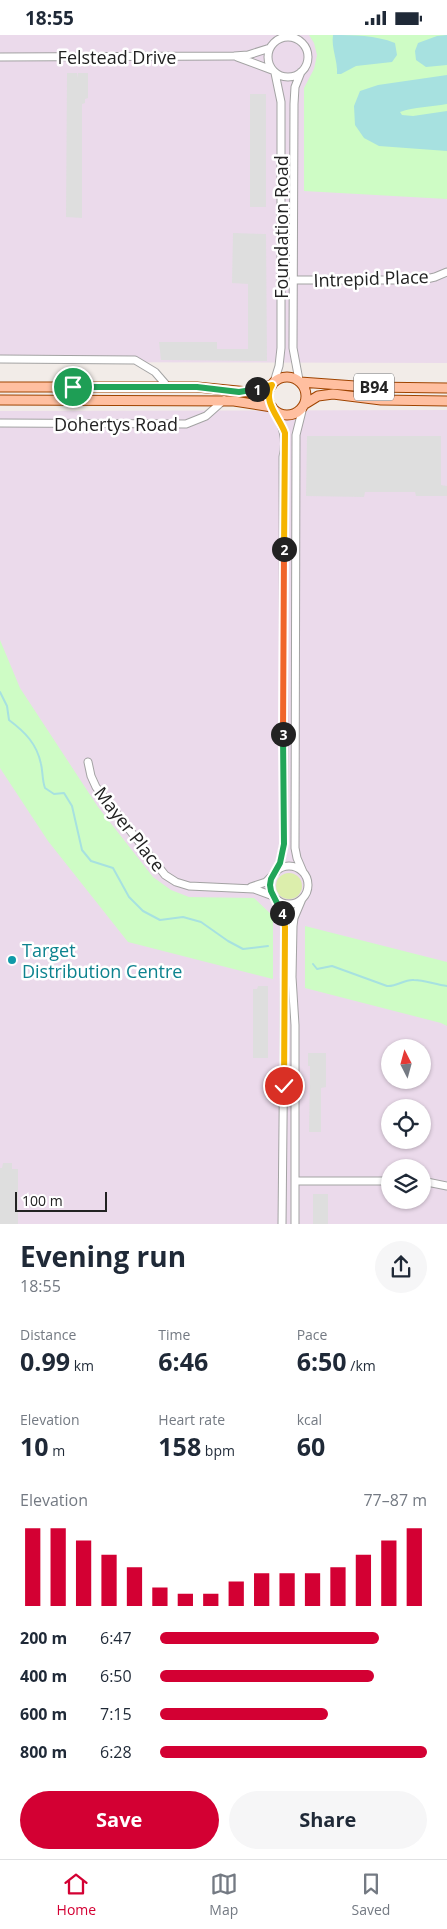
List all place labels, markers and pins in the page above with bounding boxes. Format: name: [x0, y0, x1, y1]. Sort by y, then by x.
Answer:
pin: [52, 366, 94, 408]
pin: 1: [244, 377, 270, 401]
pin: 2: [272, 537, 296, 561]
pin: 3: [270, 721, 296, 747]
pin: 4: [270, 901, 294, 925]
place label: Target Distribution Centre: [22, 938, 182, 983]
marker: Target Distribution Centre: [6, 954, 18, 966]
pin: [263, 1065, 305, 1107]

